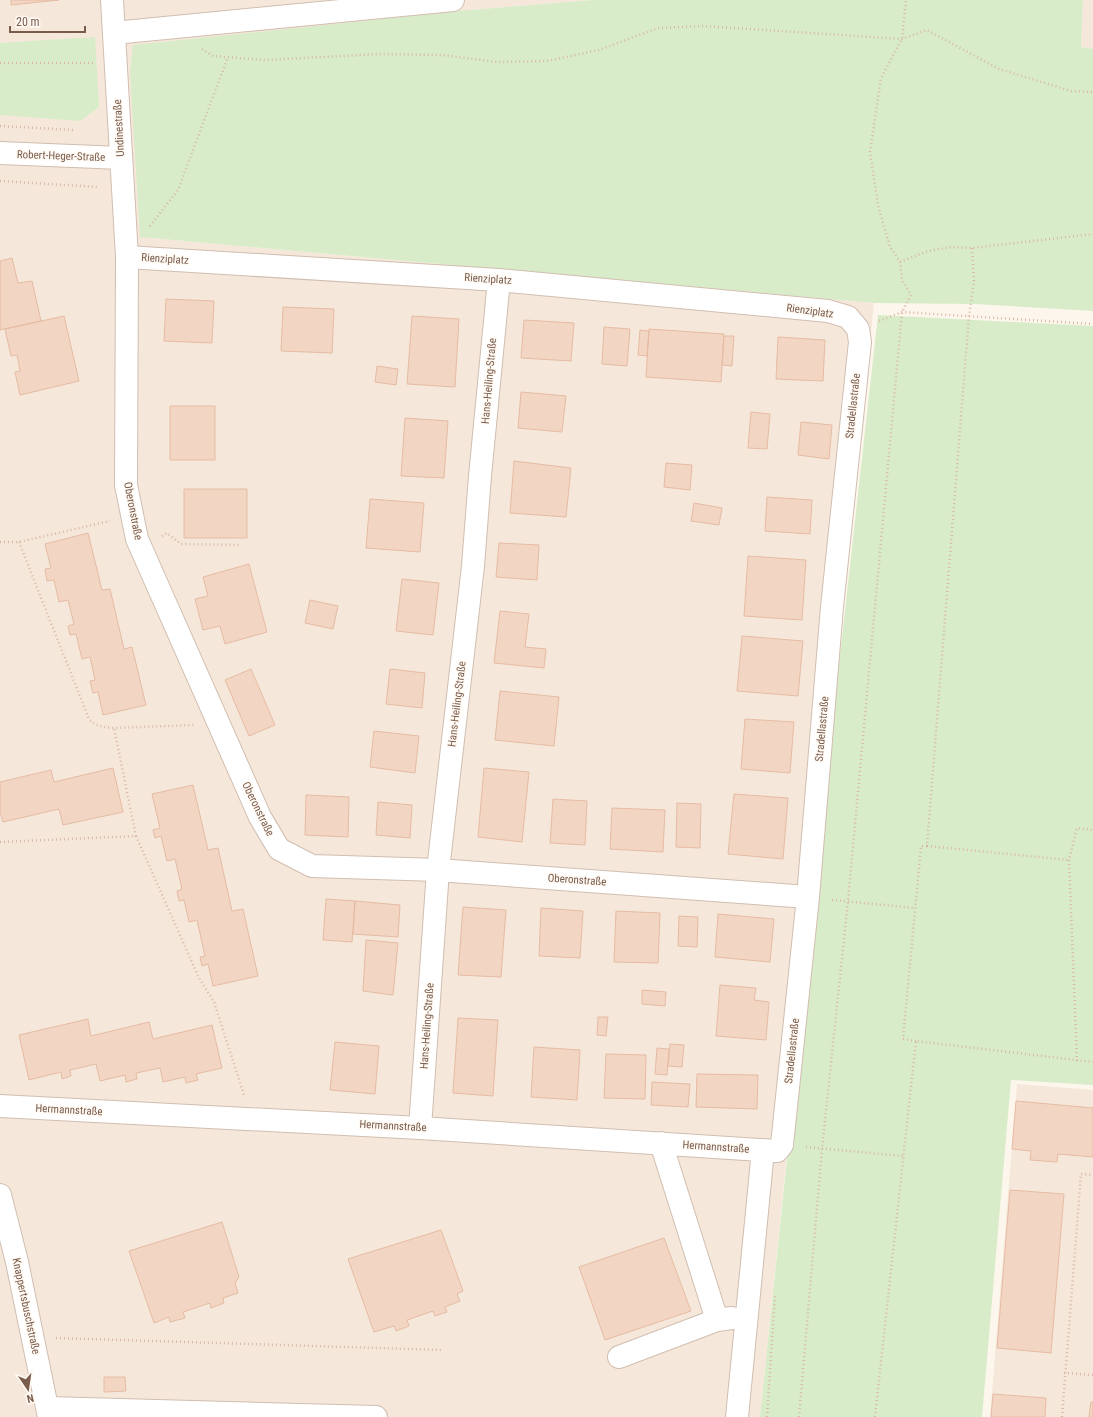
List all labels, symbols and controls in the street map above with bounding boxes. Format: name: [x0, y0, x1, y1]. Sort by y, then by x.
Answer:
scale bar: [10, 8, 85, 34]
text: 20 m: [16, 15, 40, 29]
street label: Undinestraße: [111, 99, 127, 157]
street label: Robert-Heger-Straße: [17, 148, 105, 164]
street label: Rienziplatz: [141, 251, 189, 267]
street label: Rienziplatz: [464, 271, 512, 287]
street label: Rienziplatz: [786, 301, 835, 321]
street label: Hans-Heiling-Straße: [479, 337, 499, 425]
street label: Stradellastraße: [843, 373, 863, 439]
street label: Oberonstraße: [121, 481, 145, 541]
street label: Hans-Heiling-Straße: [445, 660, 469, 748]
street label: Stradellastraße: [813, 696, 831, 762]
street label: Oberonstraße: [239, 780, 277, 838]
street label: Oberonstraße: [547, 871, 607, 889]
street label: Hans-Heiling-Straße: [417, 982, 437, 1070]
street label: Stradellastraße: [782, 1018, 802, 1084]
street label: Hermannstraße: [35, 1102, 103, 1118]
street label: Hermannstraße: [359, 1118, 427, 1134]
street label: Hermannstraße: [682, 1138, 750, 1156]
street label: Knappertsbuschstraße: [9, 1257, 43, 1355]
north arrow: [8, 1369, 48, 1409]
text: N: [25, 1391, 35, 1405]

